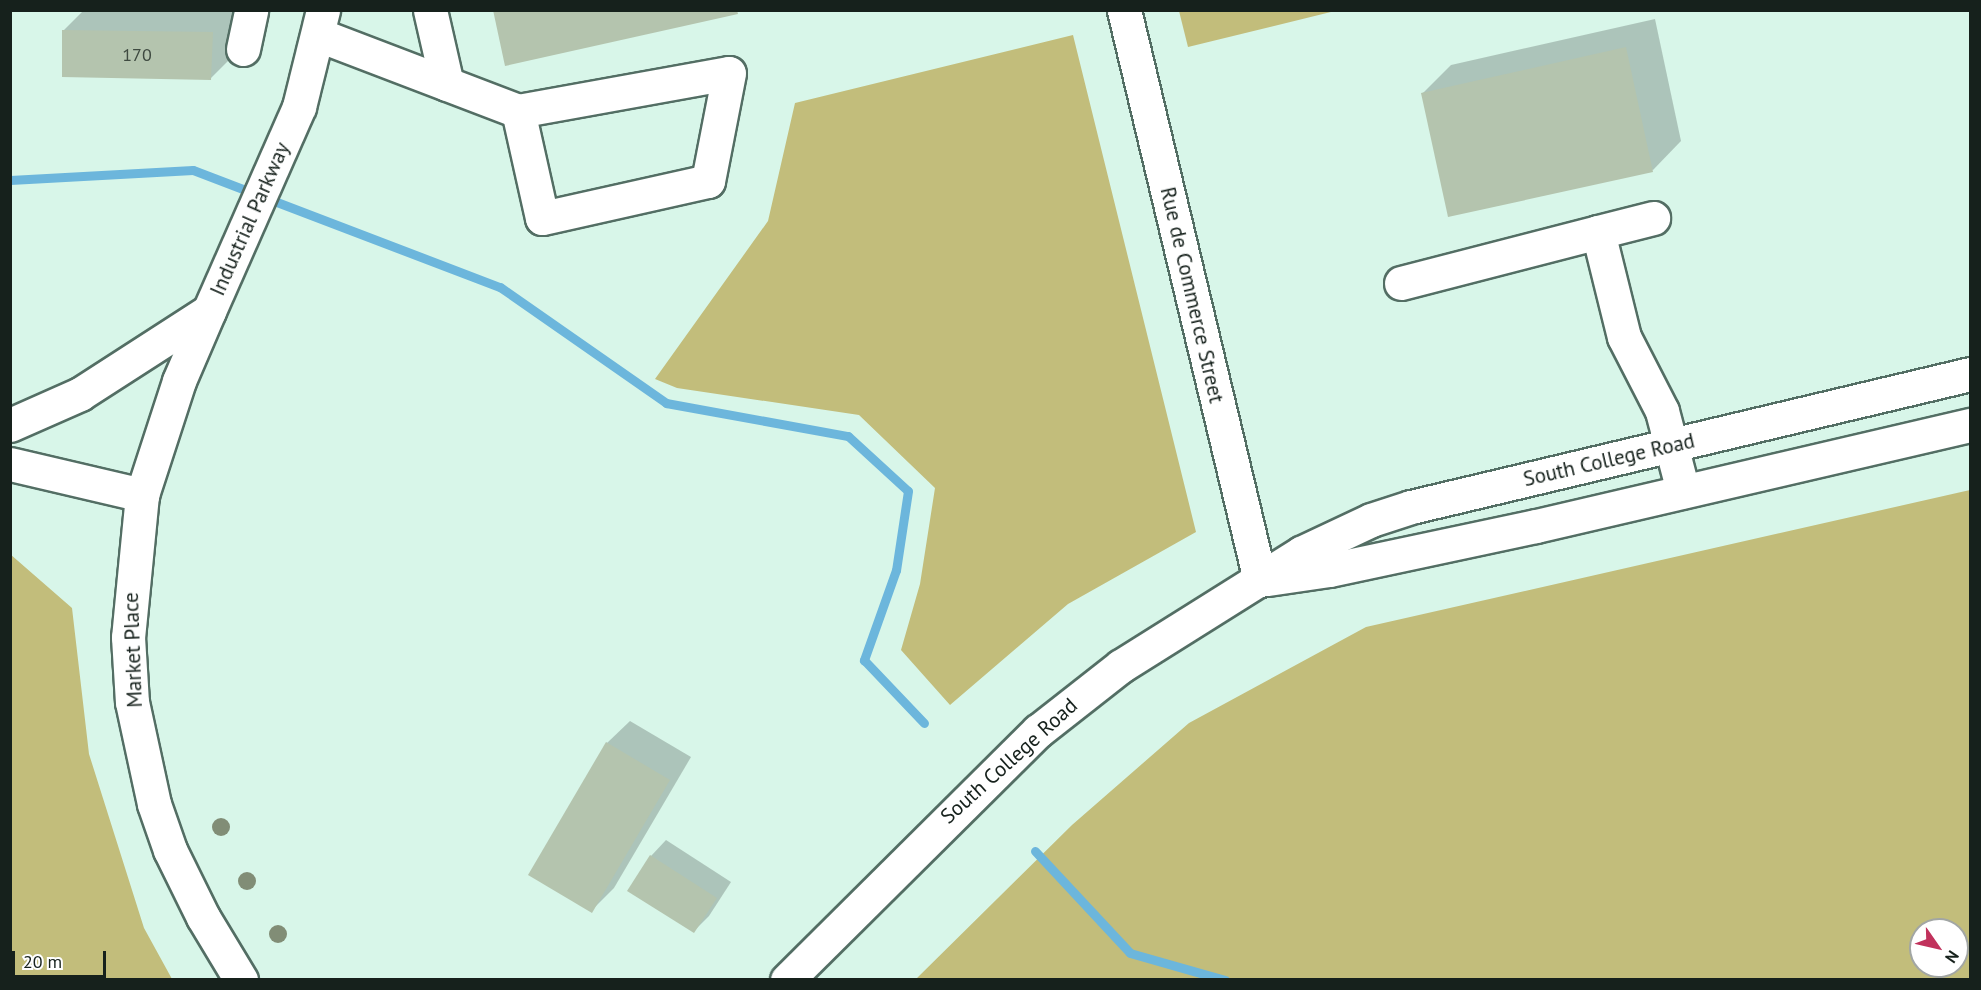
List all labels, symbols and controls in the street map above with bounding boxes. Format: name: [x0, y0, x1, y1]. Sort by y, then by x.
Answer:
house number: 170: [122, 44, 152, 66]
street label: Industrial Parkway: [205, 138, 295, 300]
street label: Rue de Commerce Street: [1155, 185, 1229, 405]
street label: South College Road: [1521, 428, 1697, 492]
street label: Market Place: [118, 592, 148, 708]
street label: South College Road: [935, 693, 1083, 829]
north arrow: [1909, 918, 1969, 978]
scale bar: [15, 939, 110, 977]
text: N: [1941, 947, 1963, 967]
text: 20 m: [23, 950, 62, 973]

